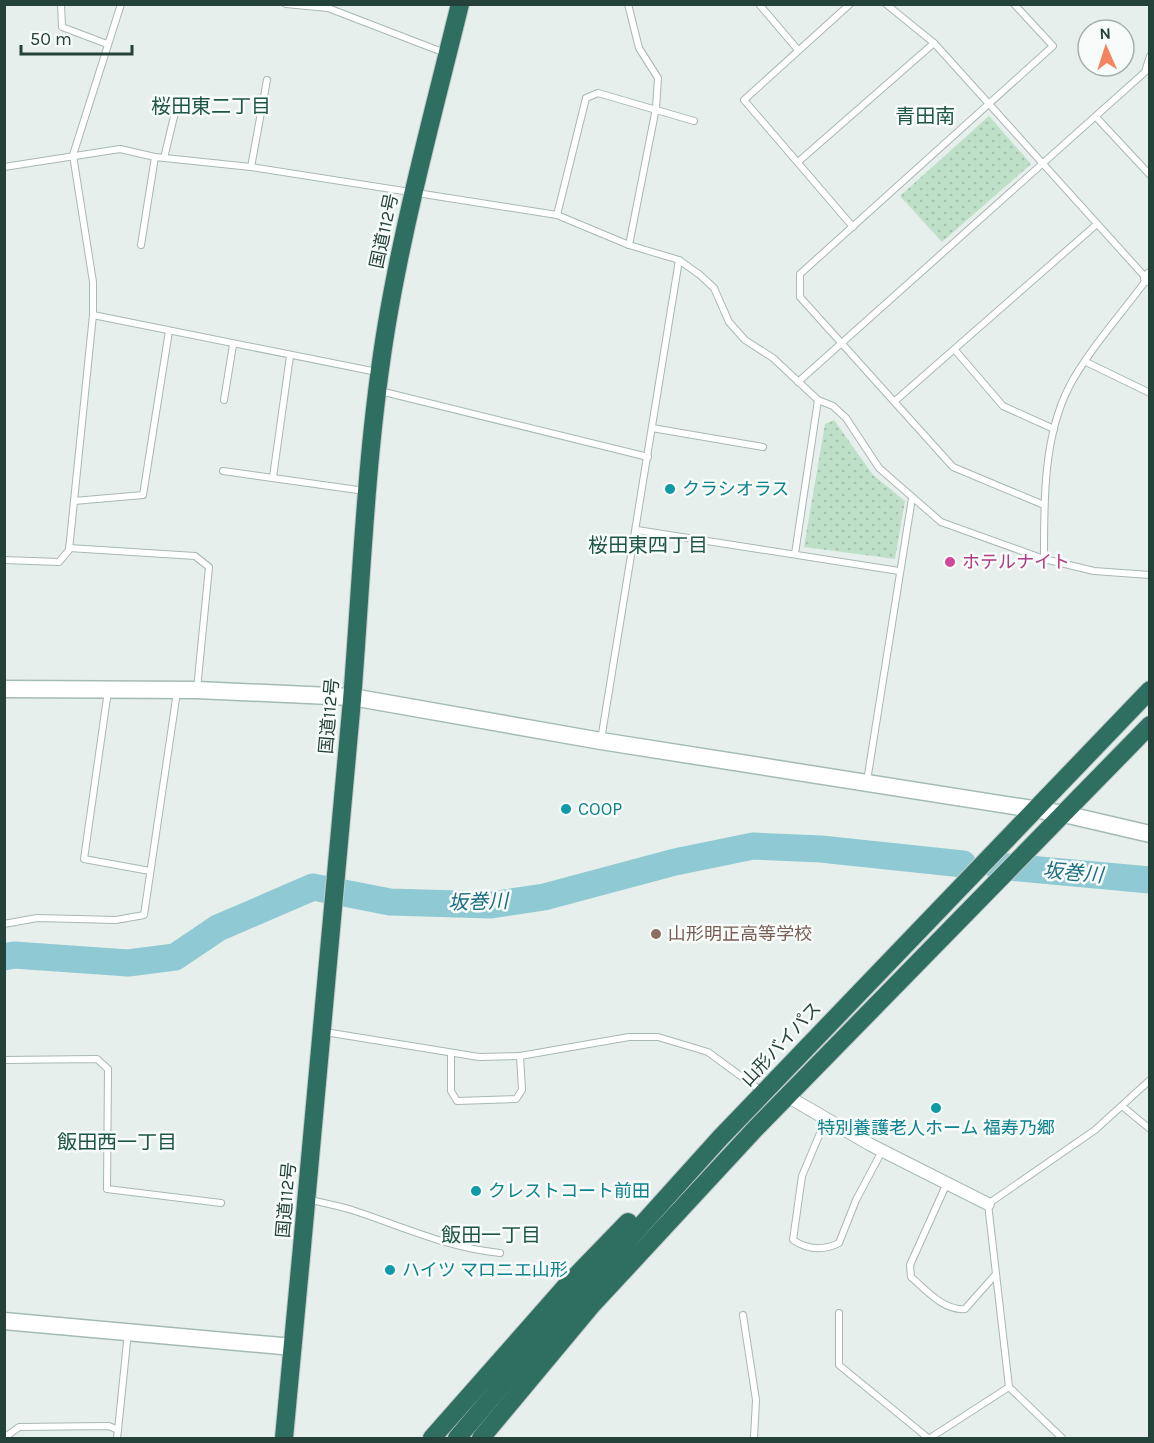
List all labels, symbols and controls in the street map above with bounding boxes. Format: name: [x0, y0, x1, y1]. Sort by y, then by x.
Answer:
scale bar: [21, 18, 132, 56]
north arrow: [1076, 18, 1136, 78]
text: N: [1099, 24, 1111, 43]
text: 50 m: [30, 28, 72, 50]
district label: 桜田東二丁目: [151, 95, 271, 118]
district label: 青田南: [895, 105, 955, 128]
street label: 国道112号: [365, 191, 403, 271]
place label: クラシオラス: [682, 478, 789, 500]
marker: クラシオラス: [663, 482, 677, 496]
district label: 桜田東四丁目: [588, 534, 708, 557]
place label: ホテルナイト: [962, 551, 1070, 573]
marker: ホテルナイト: [943, 555, 957, 569]
street label: 国道112号: [315, 677, 343, 755]
place label: COOP: [578, 798, 622, 820]
marker: COOP: [559, 802, 573, 816]
water label: 坂巻川: [1042, 859, 1106, 887]
water label: 坂巻川: [448, 889, 510, 915]
place label: 山形明正高等学校: [668, 923, 812, 945]
marker: 山形明正高等学校: [649, 927, 663, 941]
street label: 山形バイパス: [736, 997, 826, 1091]
marker: 特別養護老人ホーム 福寿乃郷: [929, 1101, 943, 1115]
place label: 特別養護老人ホーム 福寿乃郷: [817, 1117, 1055, 1139]
district label: 飯田西一丁目: [57, 1131, 177, 1154]
street label: 国道112号: [272, 1161, 300, 1239]
place label: クレストコート前田: [488, 1180, 650, 1202]
marker: クレストコート前田: [469, 1184, 483, 1198]
district label: 飯田一丁目: [441, 1224, 541, 1247]
place label: ハイツ マロニエ山形: [402, 1259, 568, 1281]
marker: ハイツ マロニエ山形: [383, 1263, 397, 1277]

